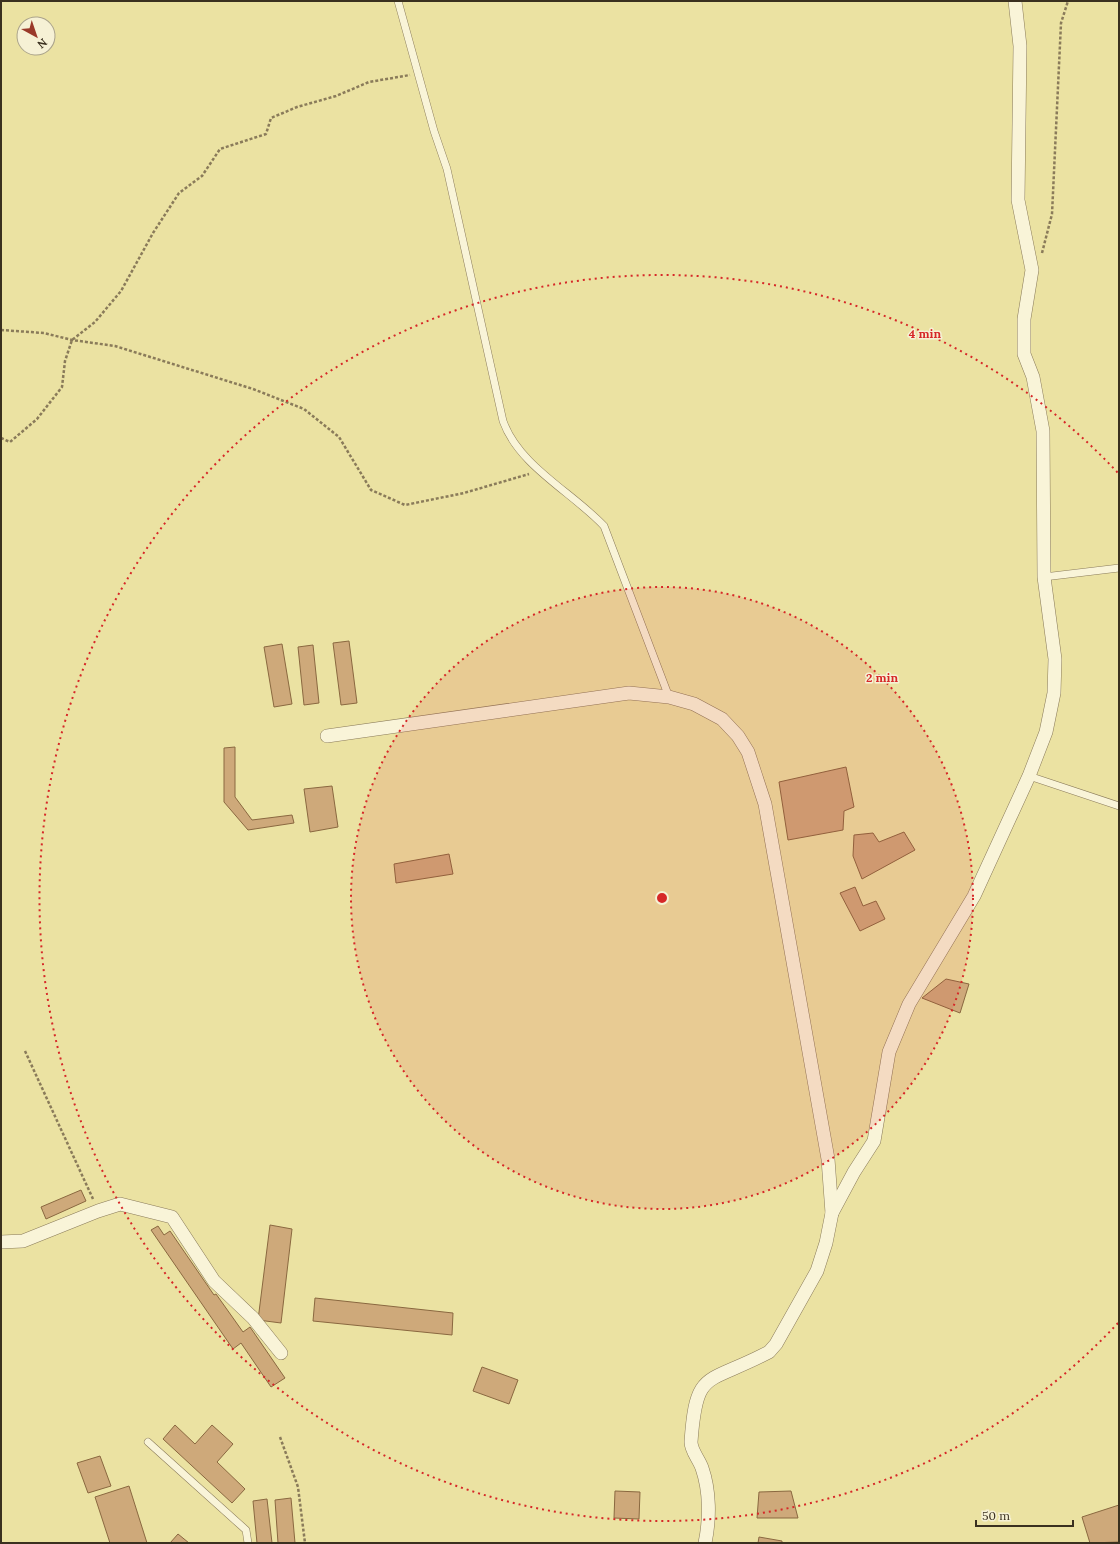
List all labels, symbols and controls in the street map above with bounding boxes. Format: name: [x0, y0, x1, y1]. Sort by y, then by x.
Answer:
north arrow: [16, 16, 56, 56]
text: N: [34, 36, 50, 52]
text: 4 min: [909, 326, 942, 341]
text: 2 min: [866, 670, 898, 685]
centre of rings: [655, 891, 669, 905]
scale bar: [976, 1502, 1073, 1528]
text: 50 m: [982, 1508, 1010, 1523]

